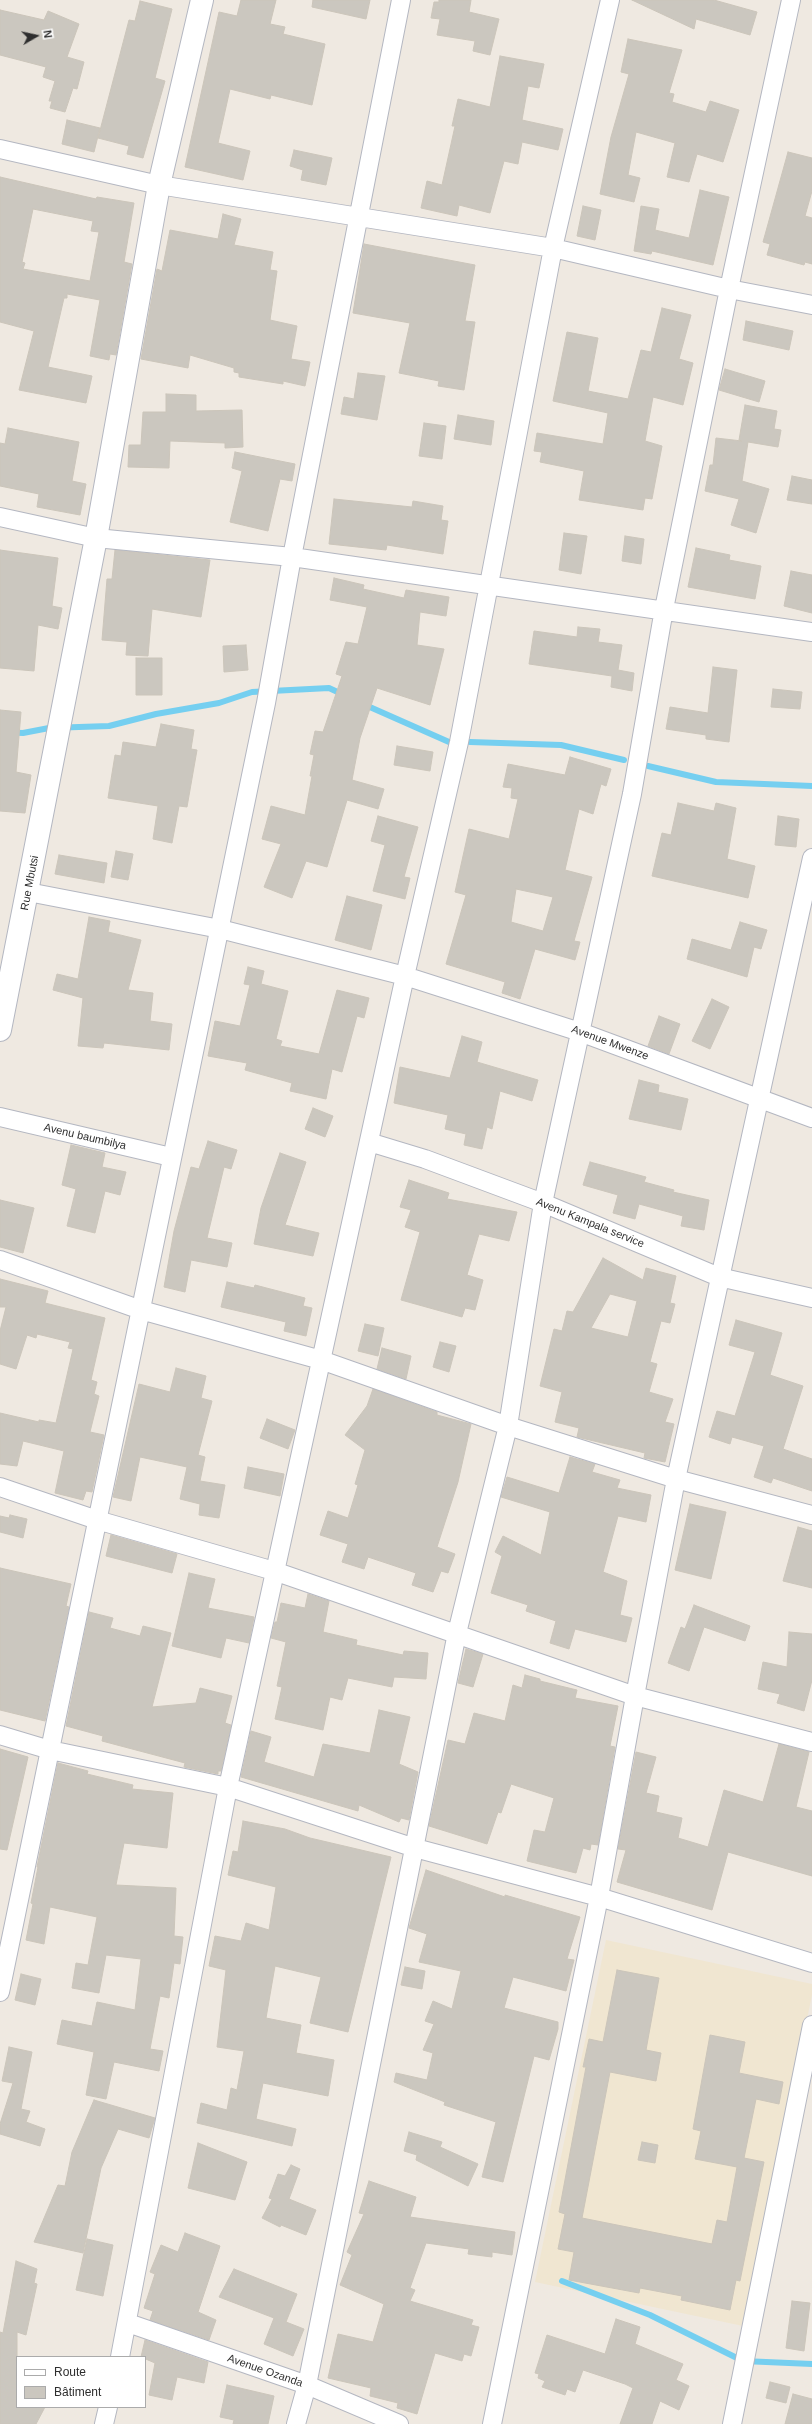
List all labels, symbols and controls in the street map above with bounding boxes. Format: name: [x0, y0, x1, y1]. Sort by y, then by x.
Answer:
north arrow: [16, 16, 56, 56]
text: N: [41, 29, 54, 39]
street label: Rue Mbutsi: [18, 854, 42, 912]
street label: Avenue Mwenze: [570, 1023, 650, 1063]
street label: Avenu baumbilya: [43, 1121, 127, 1153]
street label: Avenu Kampala service: [534, 1195, 646, 1251]
street label: Avenue Ozanda: [226, 2352, 304, 2390]
legend: [16, 2356, 146, 2408]
text: Route: [54, 2365, 86, 2379]
text: Bâtiment: [54, 2385, 101, 2399]

